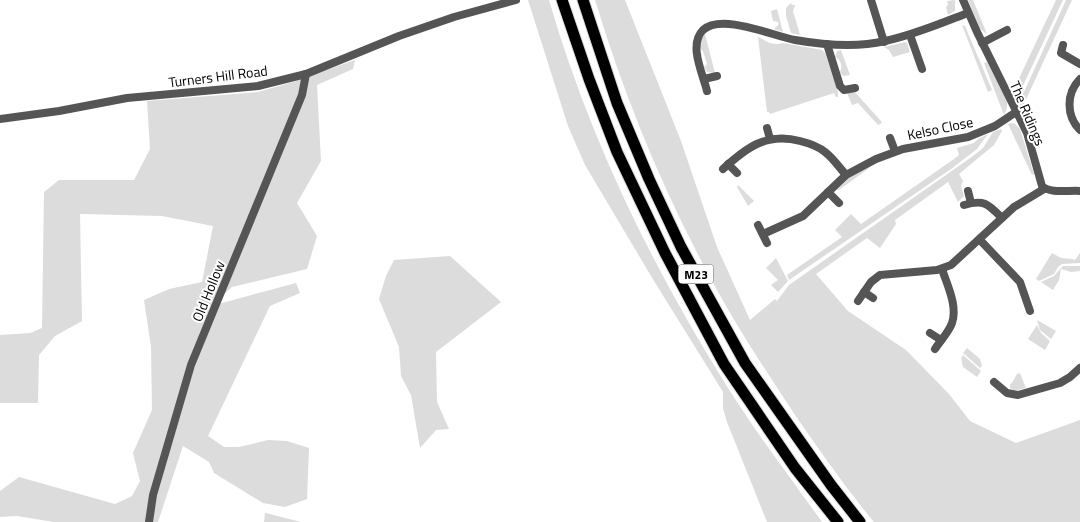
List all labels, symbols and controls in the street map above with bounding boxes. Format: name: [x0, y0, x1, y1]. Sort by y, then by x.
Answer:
street label: Turners Hill Road: [167, 59, 269, 93]
street label: The Ridings: [1005, 77, 1051, 149]
street label: Kelso Close: [905, 111, 975, 145]
street label: Old Hollow: [186, 257, 230, 325]
road number: M23: [678, 264, 714, 284]

